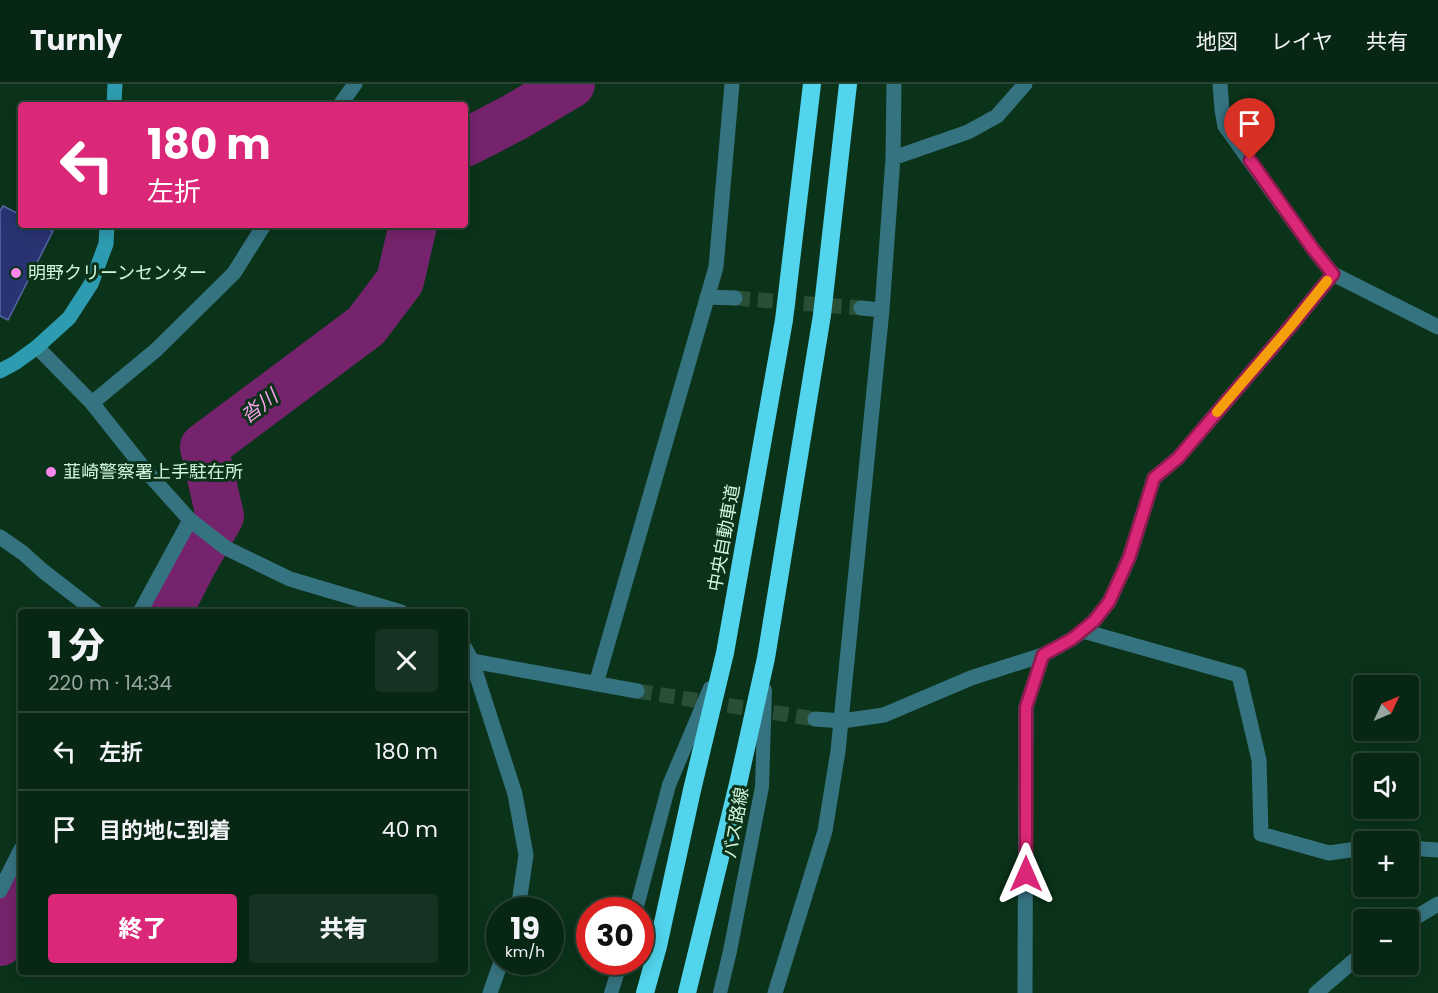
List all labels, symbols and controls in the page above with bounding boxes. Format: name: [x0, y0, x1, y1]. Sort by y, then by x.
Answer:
text: Turnly: [30, 21, 122, 60]
text: 地図: [1196, 27, 1238, 56]
text: レイヤ: [1271, 27, 1333, 56]
text: 共有: [1366, 27, 1408, 56]
pin: [1224, 98, 1275, 160]
icon: arrive: [1233, 107, 1266, 140]
text: 180 m: [147, 115, 271, 174]
icon: left: [48, 126, 126, 204]
text: 左折: [147, 173, 201, 210]
place label: 明野クリーンセンター: [28, 260, 207, 285]
marker: 明野クリーンセンター: [9, 266, 23, 280]
water label: 沓川: [235, 382, 285, 429]
place label: 韮崎警察署上手駐在所: [63, 459, 243, 484]
marker: 韮崎警察署上手駐在所: [44, 465, 58, 479]
street label: 中央自動車道: [702, 483, 745, 593]
text: 1 分: [48, 620, 105, 671]
button: close: [375, 629, 438, 692]
text: 220 m · 14:34: [48, 669, 172, 697]
north arrow: [1353, 675, 1419, 741]
map controls: [1353, 675, 1419, 975]
icon: left: [48, 735, 81, 768]
text: 180 m: [375, 736, 438, 767]
text: 左折: [99, 737, 143, 768]
button: sound: [1353, 753, 1419, 819]
street label: バス路線: [717, 785, 754, 861]
icon: arrive: [48, 813, 81, 846]
text: 40 m: [382, 814, 438, 845]
text: 目的地に到着: [99, 815, 231, 846]
button: +: [1353, 831, 1419, 897]
position arrow: [994, 842, 1058, 906]
button: 終了: [48, 894, 237, 963]
button: 共有: [249, 894, 438, 963]
speed limit sign: 30: [576, 897, 654, 975]
text: 19: [510, 907, 540, 950]
button: −: [1353, 909, 1419, 975]
text: km/h: [505, 941, 545, 962]

